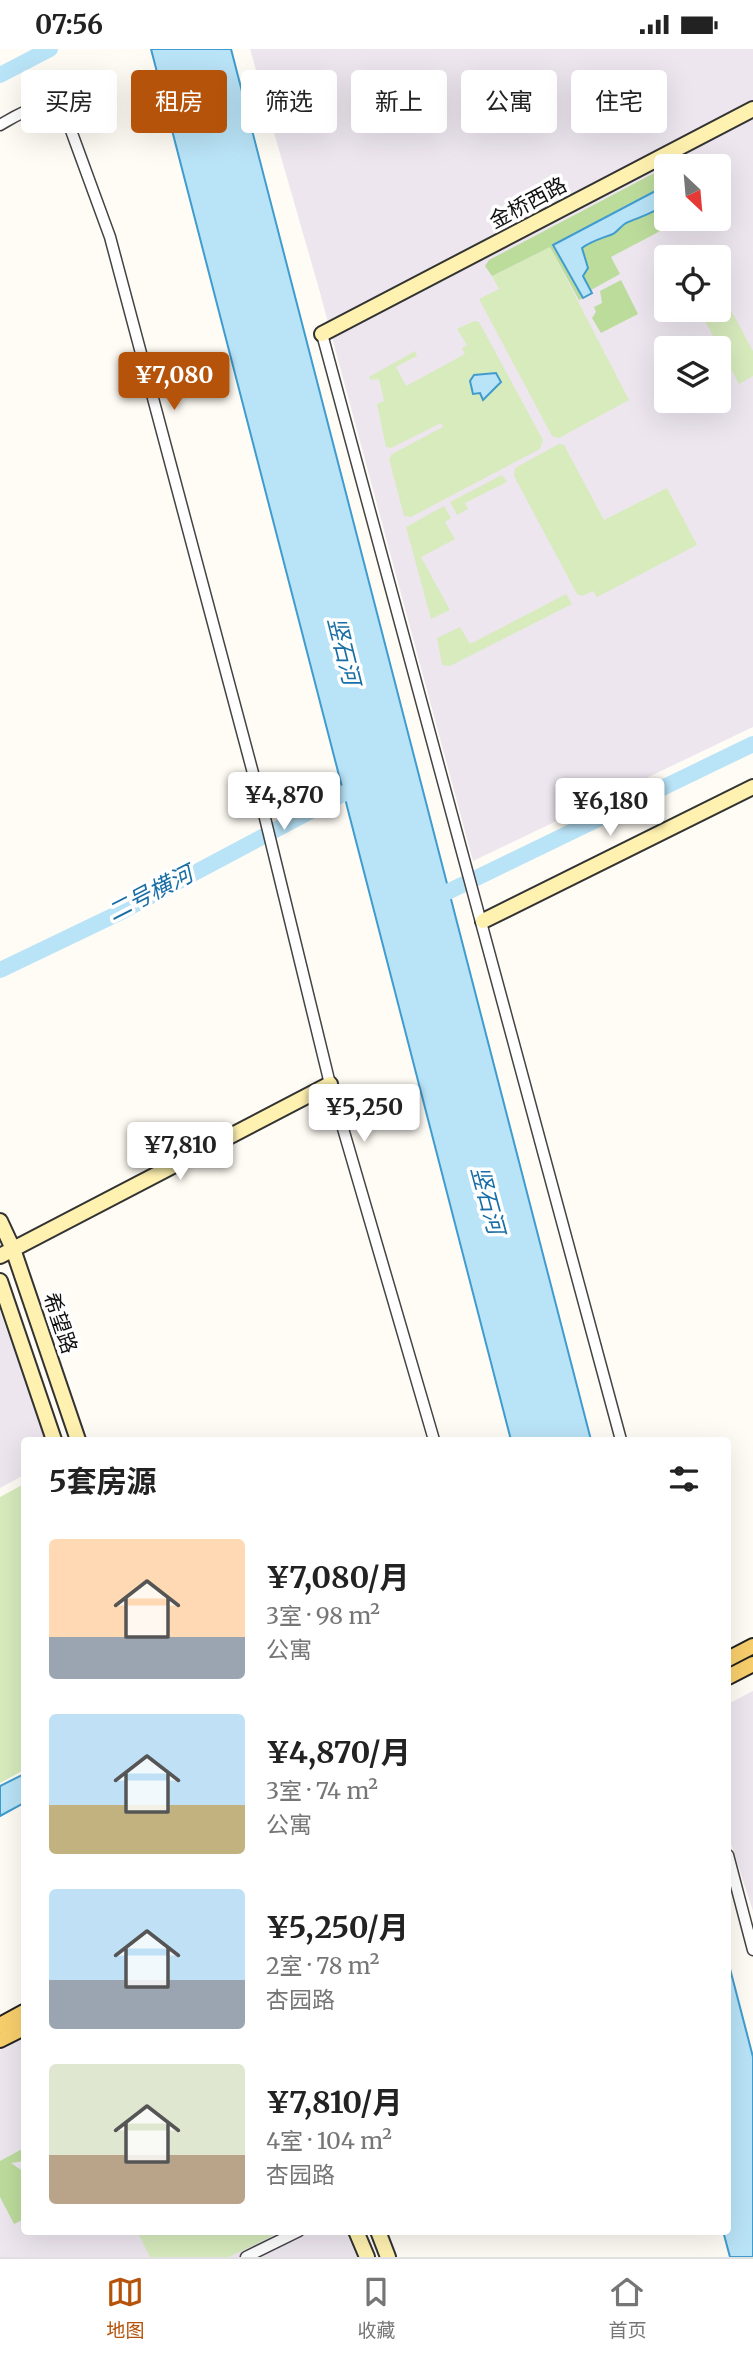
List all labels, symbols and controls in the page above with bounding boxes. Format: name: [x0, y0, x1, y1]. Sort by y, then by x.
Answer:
text: 07:56: [35, 8, 103, 41]
chip: 买房: [21, 70, 117, 133]
chip: 租房: [131, 70, 227, 133]
chip: 筛选: [241, 70, 337, 133]
chip: 新上: [351, 70, 447, 133]
chip: 公寓: [461, 70, 557, 133]
chip: 住宅: [571, 70, 667, 133]
north arrow: [654, 154, 732, 231]
map controls: [654, 154, 731, 413]
street label: 金桥西路: [484, 171, 571, 234]
button: locate: [654, 245, 731, 322]
button: layers: [654, 336, 731, 413]
pin: ¥7,080: [117, 353, 231, 412]
text: ¥7,080: [134, 360, 214, 389]
water label: 竖石河: [322, 614, 368, 692]
pin: ¥4,870: [227, 773, 341, 832]
pin: ¥6,180: [553, 779, 667, 838]
text: ¥4,870: [244, 780, 324, 809]
text: ¥6,180: [571, 786, 649, 815]
water label: 二号横河: [102, 857, 201, 926]
pin: ¥5,250: [307, 1085, 421, 1144]
text: ¥5,250: [325, 1092, 403, 1121]
pin: ¥7,810: [123, 1123, 237, 1182]
text: ¥7,810: [143, 1130, 217, 1159]
water label: 竖石河: [466, 1163, 512, 1241]
street label: 希望路: [37, 1289, 83, 1357]
icon: filters: [665, 1460, 703, 1498]
text: 5套房源: [49, 1462, 157, 1500]
text: ¥7,080/月: [266, 1558, 410, 1596]
icon: home: [105, 1567, 189, 1651]
text: 3室 · 98 m²: [266, 1601, 380, 1630]
text: 公寓: [266, 1635, 312, 1664]
text: ¥4,870/月: [266, 1733, 411, 1771]
icon: home: [105, 1742, 189, 1826]
text: 3室 · 74 m²: [266, 1776, 378, 1805]
text: 公寓: [266, 1810, 312, 1839]
text: ¥5,250/月: [266, 1908, 409, 1946]
icon: home: [105, 1917, 189, 2001]
text: 2室 · 78 m²: [266, 1951, 379, 1980]
text: 杏园路: [266, 1985, 335, 2014]
text: ¥7,810/月: [266, 2083, 403, 2121]
icon: home: [105, 2092, 189, 2176]
text: 4室 · 104 m²: [266, 2126, 392, 2155]
text: 杏园路: [266, 2160, 335, 2189]
tab: 地图: [106, 2273, 145, 2342]
tab: 收藏: [357, 2273, 396, 2342]
tab: 首页: [608, 2273, 647, 2342]

